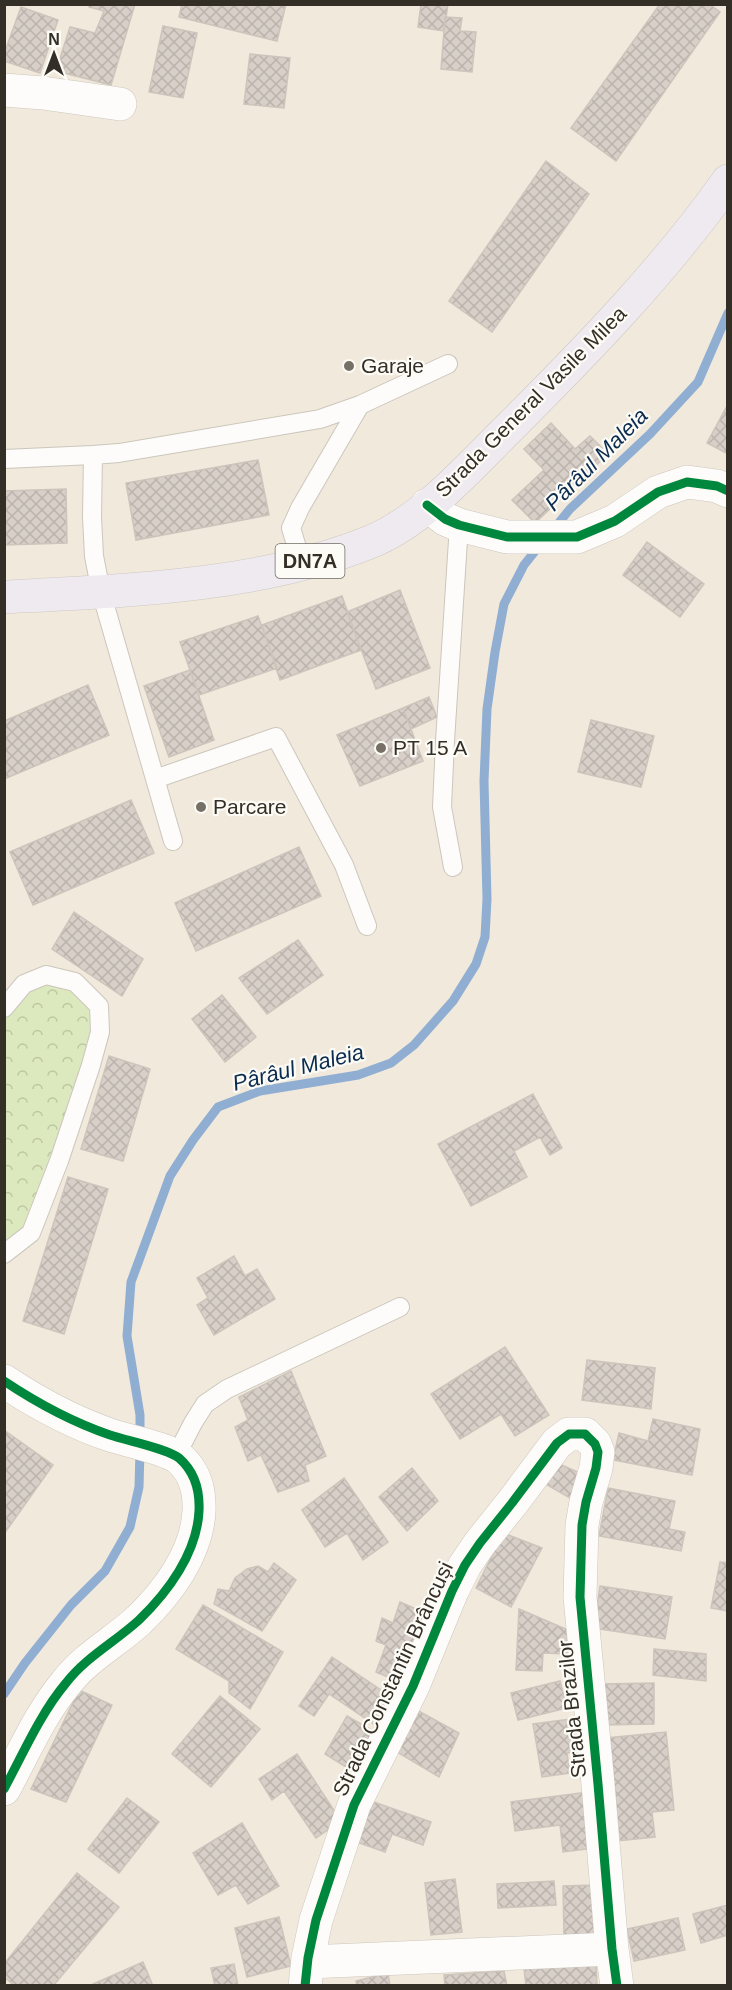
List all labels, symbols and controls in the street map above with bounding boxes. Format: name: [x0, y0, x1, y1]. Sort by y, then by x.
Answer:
north arrow: [24, 24, 84, 84]
text: N: [48, 31, 60, 48]
street label: Strada General Vasile Milea: [431, 301, 631, 502]
place label: Garaje: [361, 354, 424, 377]
marker: Garaje: [342, 359, 356, 373]
water label: Pârâul Maleia: [540, 403, 653, 516]
road number: DN7A: [276, 544, 344, 578]
place label: PT 15 A: [393, 736, 467, 759]
marker: PT 15 A: [374, 741, 388, 755]
place label: Parcare: [213, 795, 287, 818]
marker: Parcare: [194, 800, 208, 814]
water label: Pârâul Maleia: [230, 1039, 366, 1096]
street label: Strada Constantin Brâncuși: [328, 1558, 457, 1799]
street label: Strada Brazilor: [553, 1639, 590, 1779]

